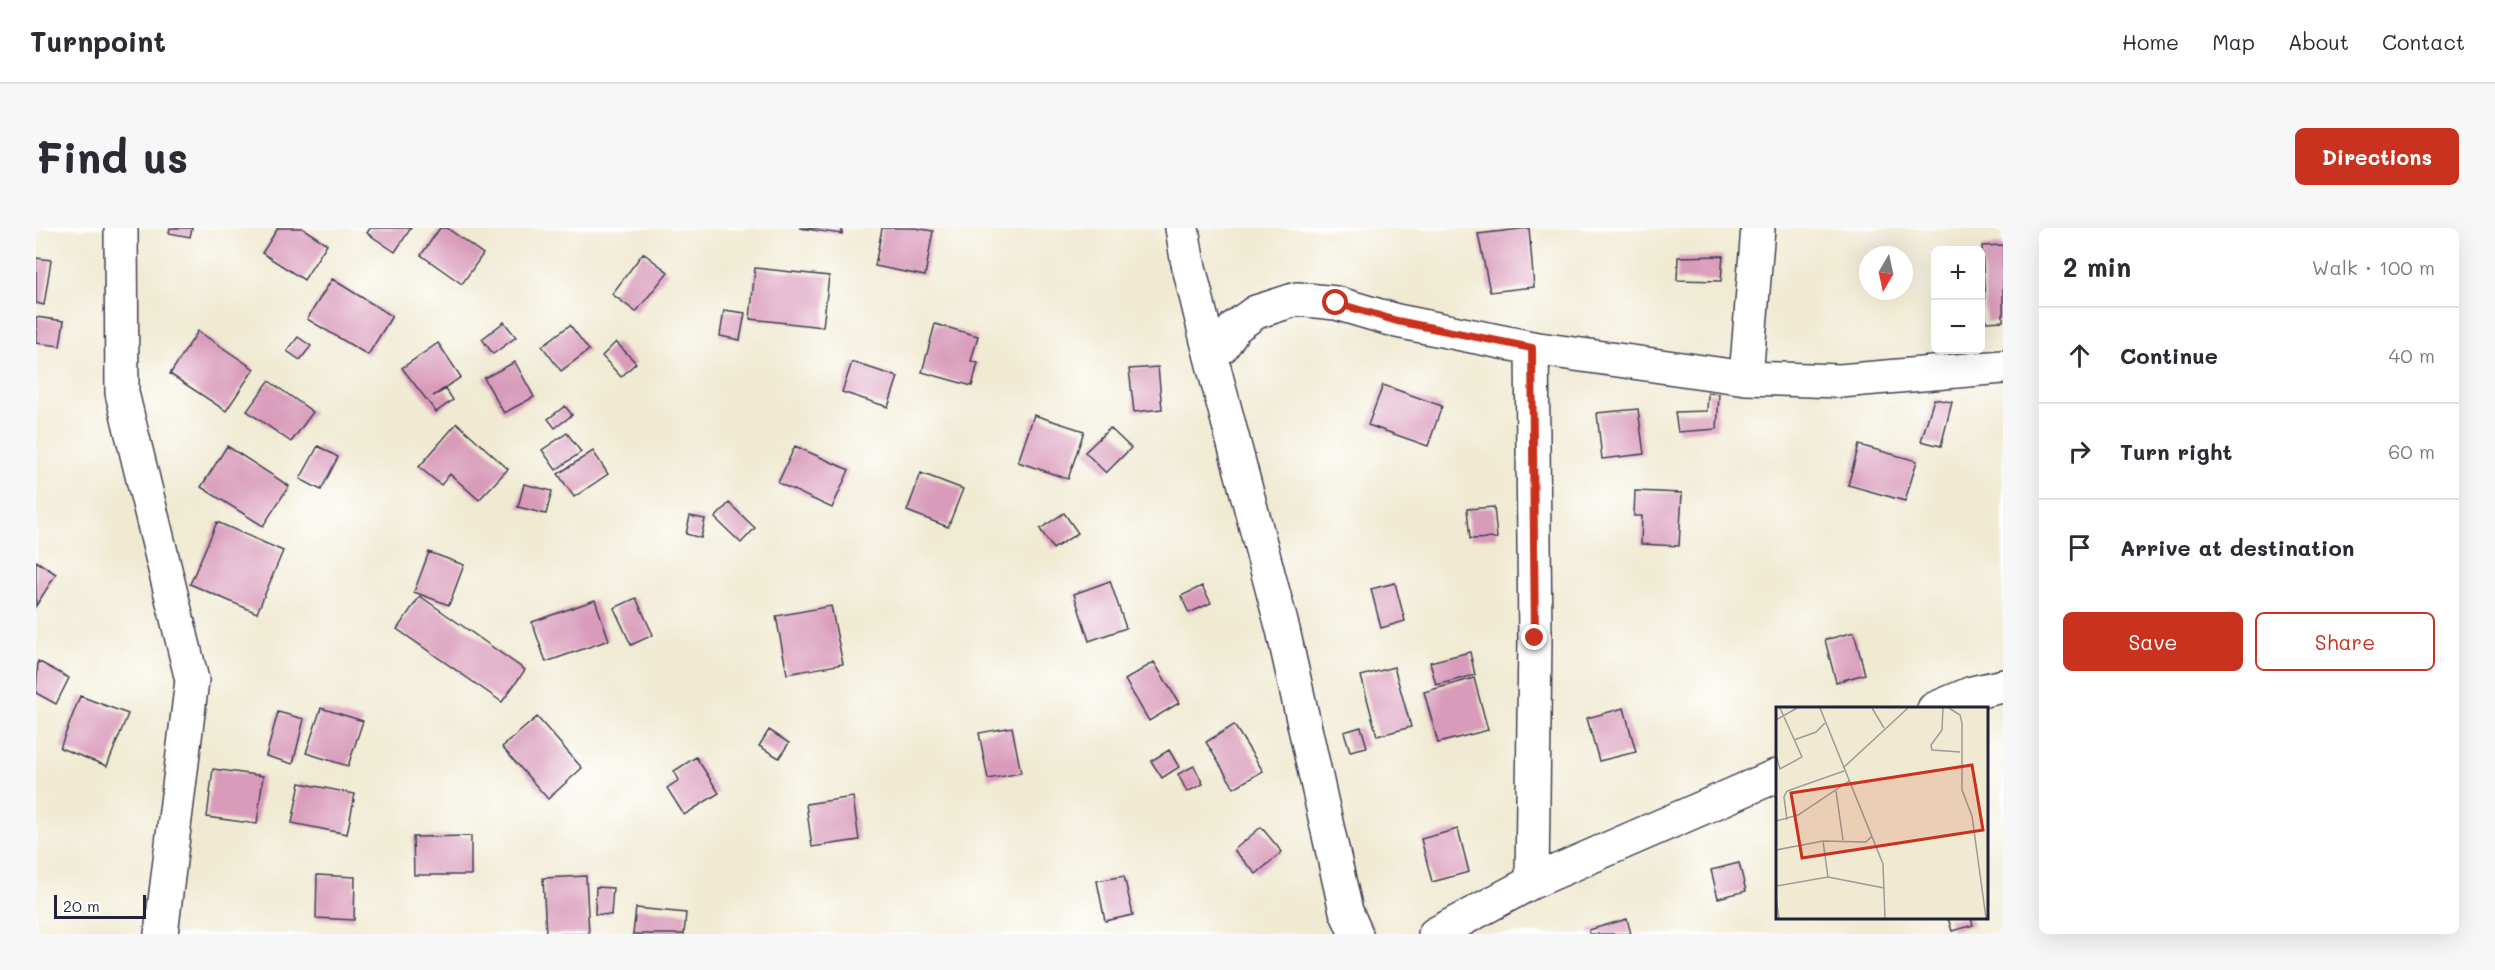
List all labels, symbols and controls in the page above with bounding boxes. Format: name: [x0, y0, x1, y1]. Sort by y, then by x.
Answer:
text: Turnpoint: [30, 23, 166, 59]
text: Home: [2122, 28, 2179, 55]
text: Map: [2212, 28, 2255, 55]
text: About: [2288, 28, 2349, 55]
text: Contact: [2382, 28, 2465, 55]
button: Directions: [2295, 128, 2459, 185]
text: Find us: [36, 129, 188, 184]
north arrow: [1859, 246, 1913, 300]
map controls: [1931, 246, 1985, 354]
button: +: [1931, 246, 1985, 300]
text: 2 min: [2063, 250, 2131, 284]
text: Walk · 100 m: [2312, 254, 2435, 280]
route start: [1322, 289, 1348, 315]
button: −: [1931, 300, 1985, 354]
icon: ahead: [2063, 339, 2096, 372]
text: Continue: [2120, 341, 2218, 370]
text: 40 m: [2389, 342, 2435, 368]
icon: right: [2063, 435, 2096, 468]
text: Turn right: [2120, 437, 2232, 466]
text: 60 m: [2388, 438, 2435, 464]
icon: arrive: [2063, 531, 2096, 564]
text: Arrive at destination: [2120, 533, 2355, 562]
button: Save: [2063, 612, 2243, 671]
button: Share: [2255, 612, 2435, 671]
route end: [1521, 624, 1547, 650]
inset map: [1776, 707, 1988, 919]
scale bar: [54, 892, 146, 920]
text: 20 m: [63, 895, 100, 916]

